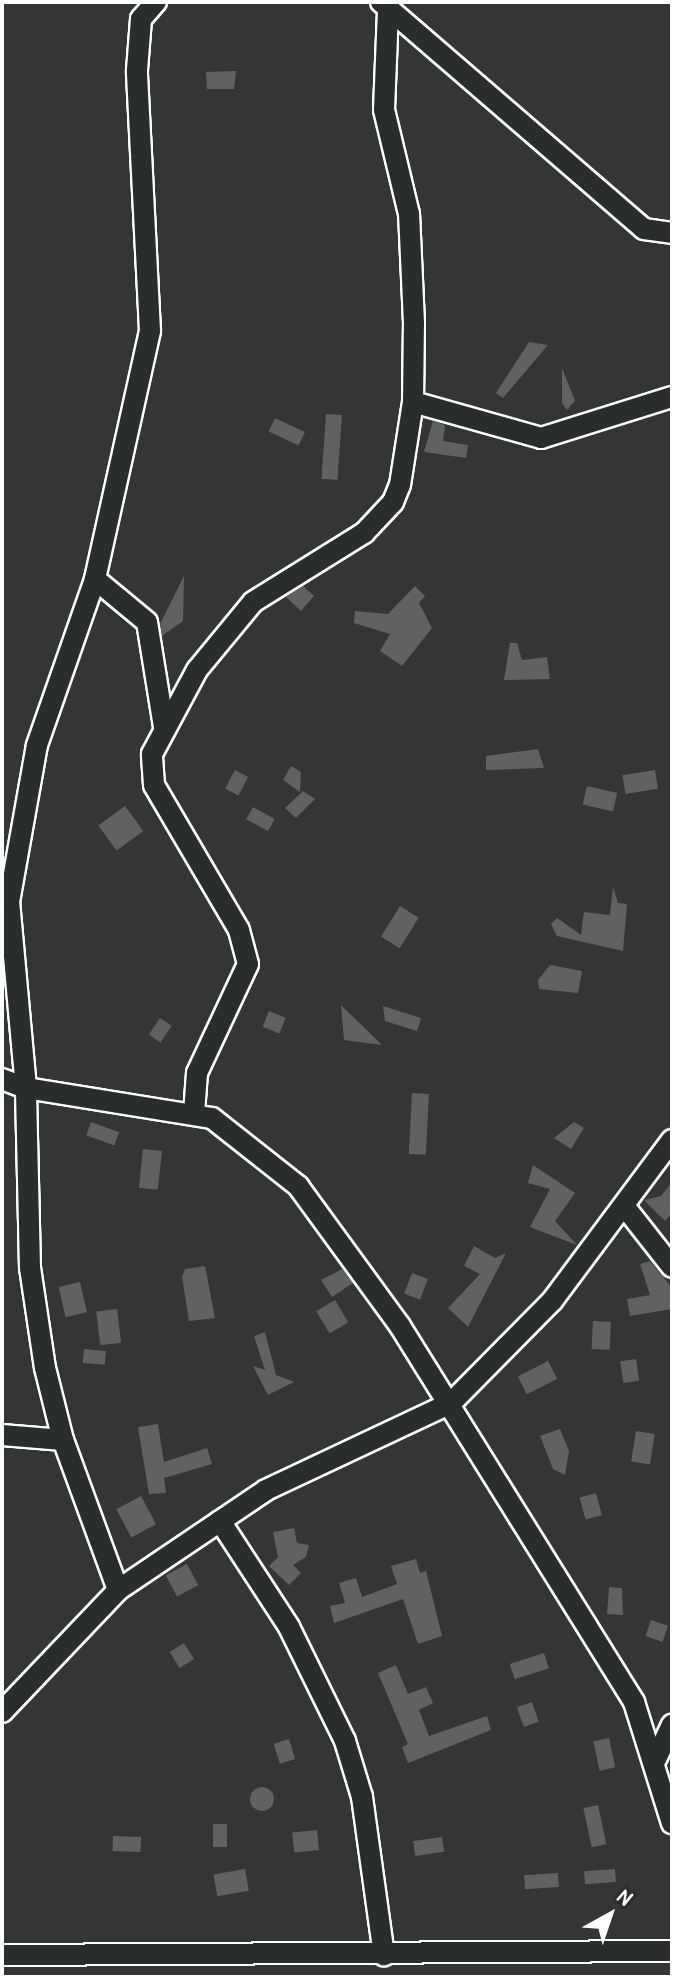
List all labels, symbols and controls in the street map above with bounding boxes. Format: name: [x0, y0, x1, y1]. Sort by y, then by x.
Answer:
north arrow: [570, 1875, 650, 1955]
text: N: [611, 1881, 640, 1912]

